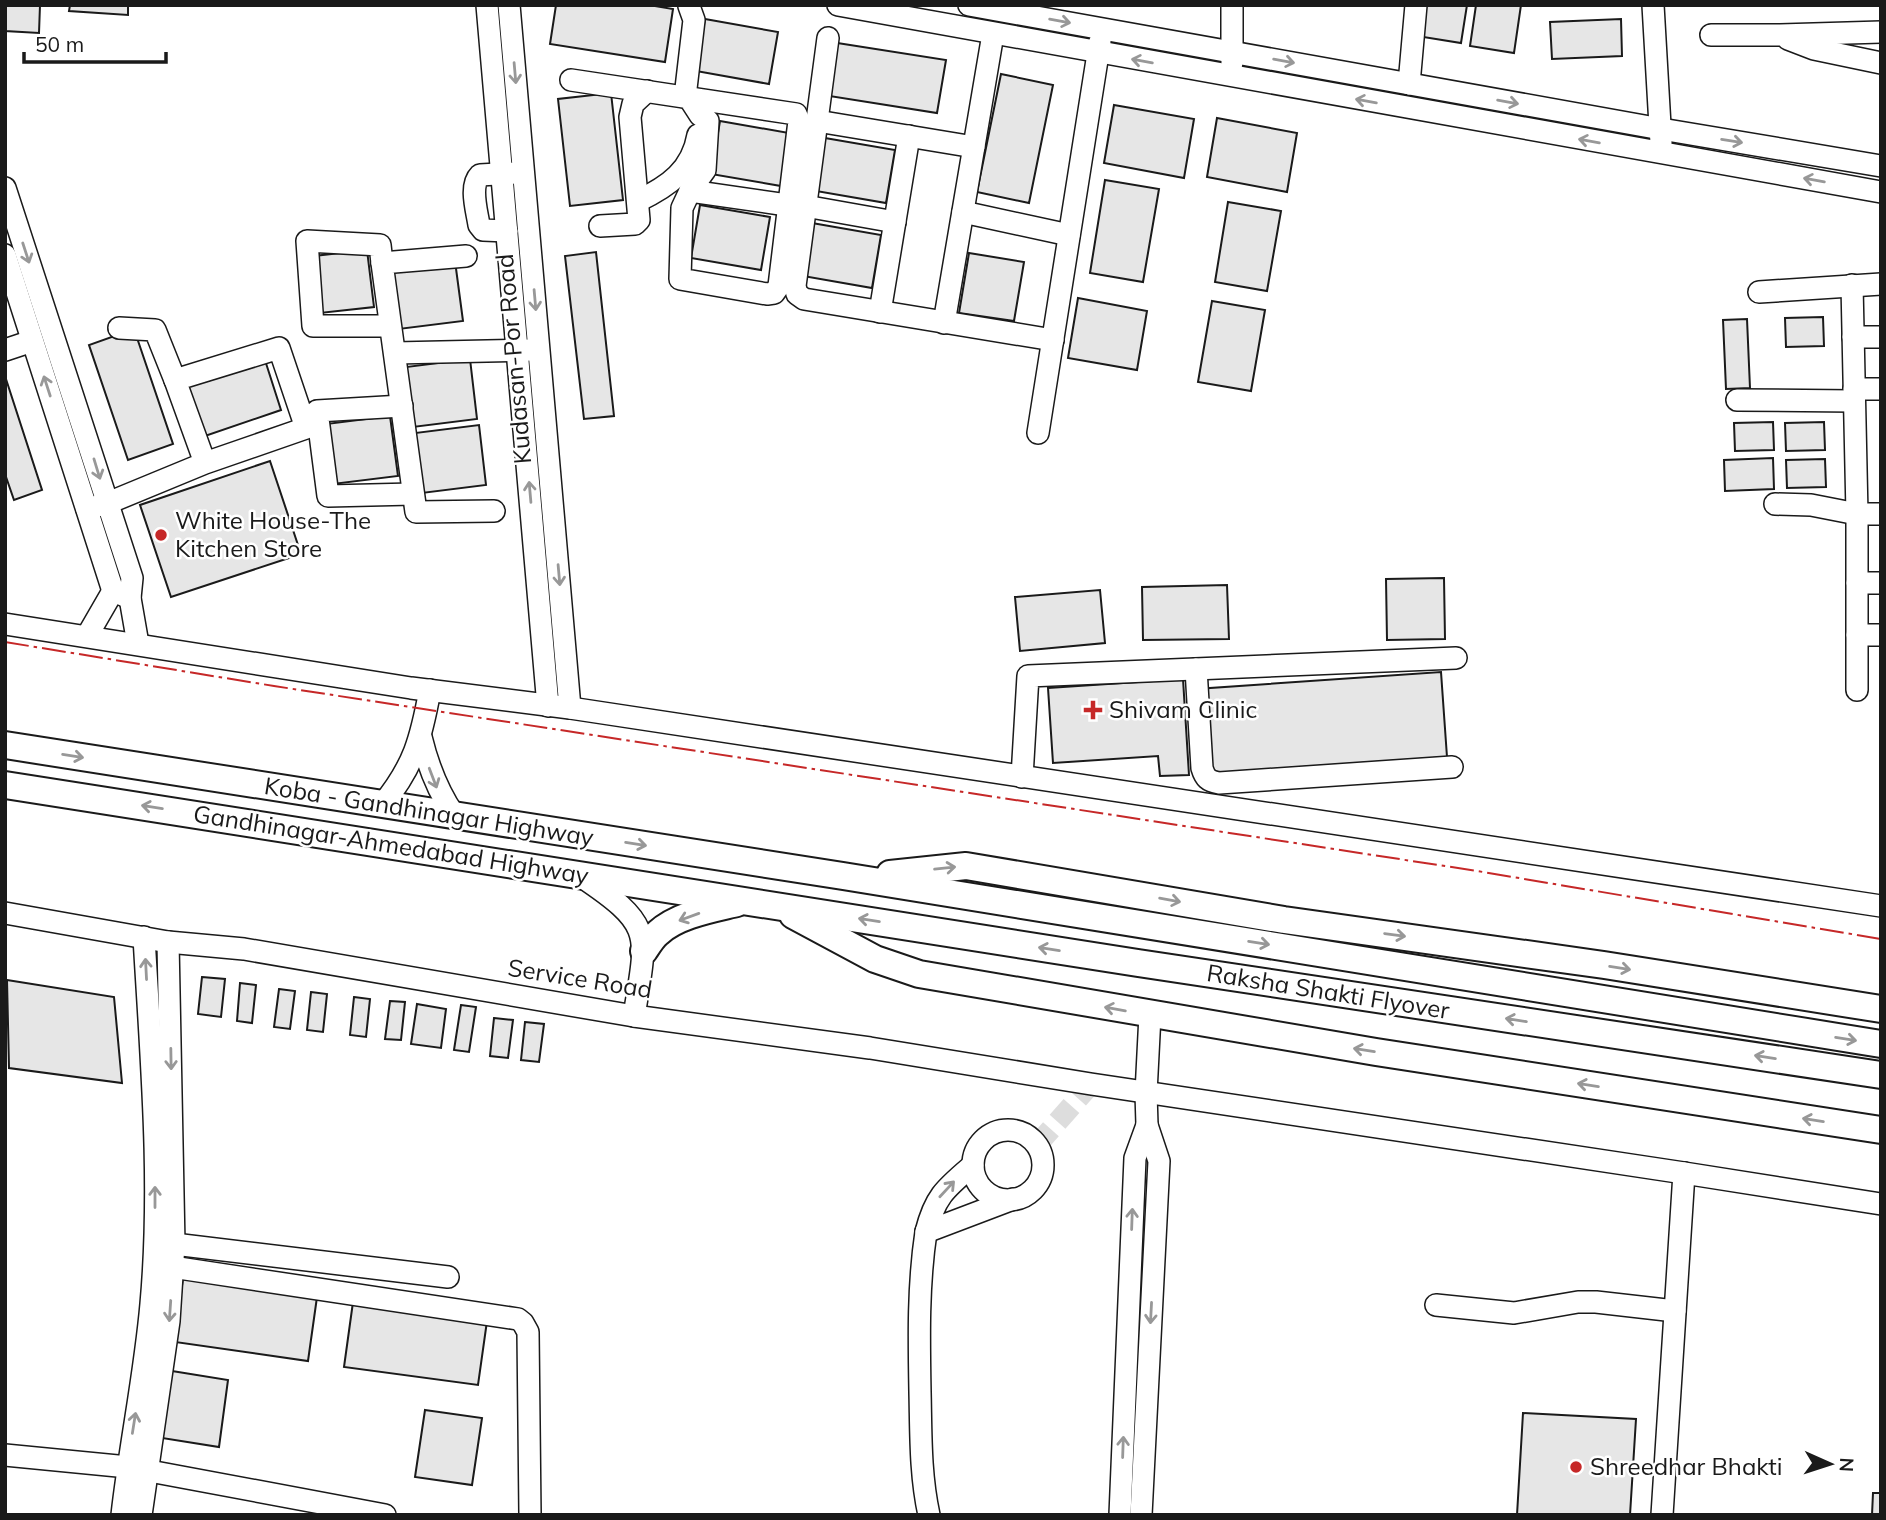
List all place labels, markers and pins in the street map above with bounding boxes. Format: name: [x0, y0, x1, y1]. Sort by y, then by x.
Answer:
place label: White House-The Kitchen Store: [175, 505, 371, 563]
marker: White House-The Kitchen Store: [153, 527, 169, 543]
place label: Shivam Clinic: [1109, 694, 1258, 724]
marker: Shivam Clinic: [1083, 700, 1103, 720]
place label: Shreedhar Bhakti: [1590, 1451, 1783, 1481]
marker: Shreedhar Bhakti: [1568, 1459, 1584, 1475]

